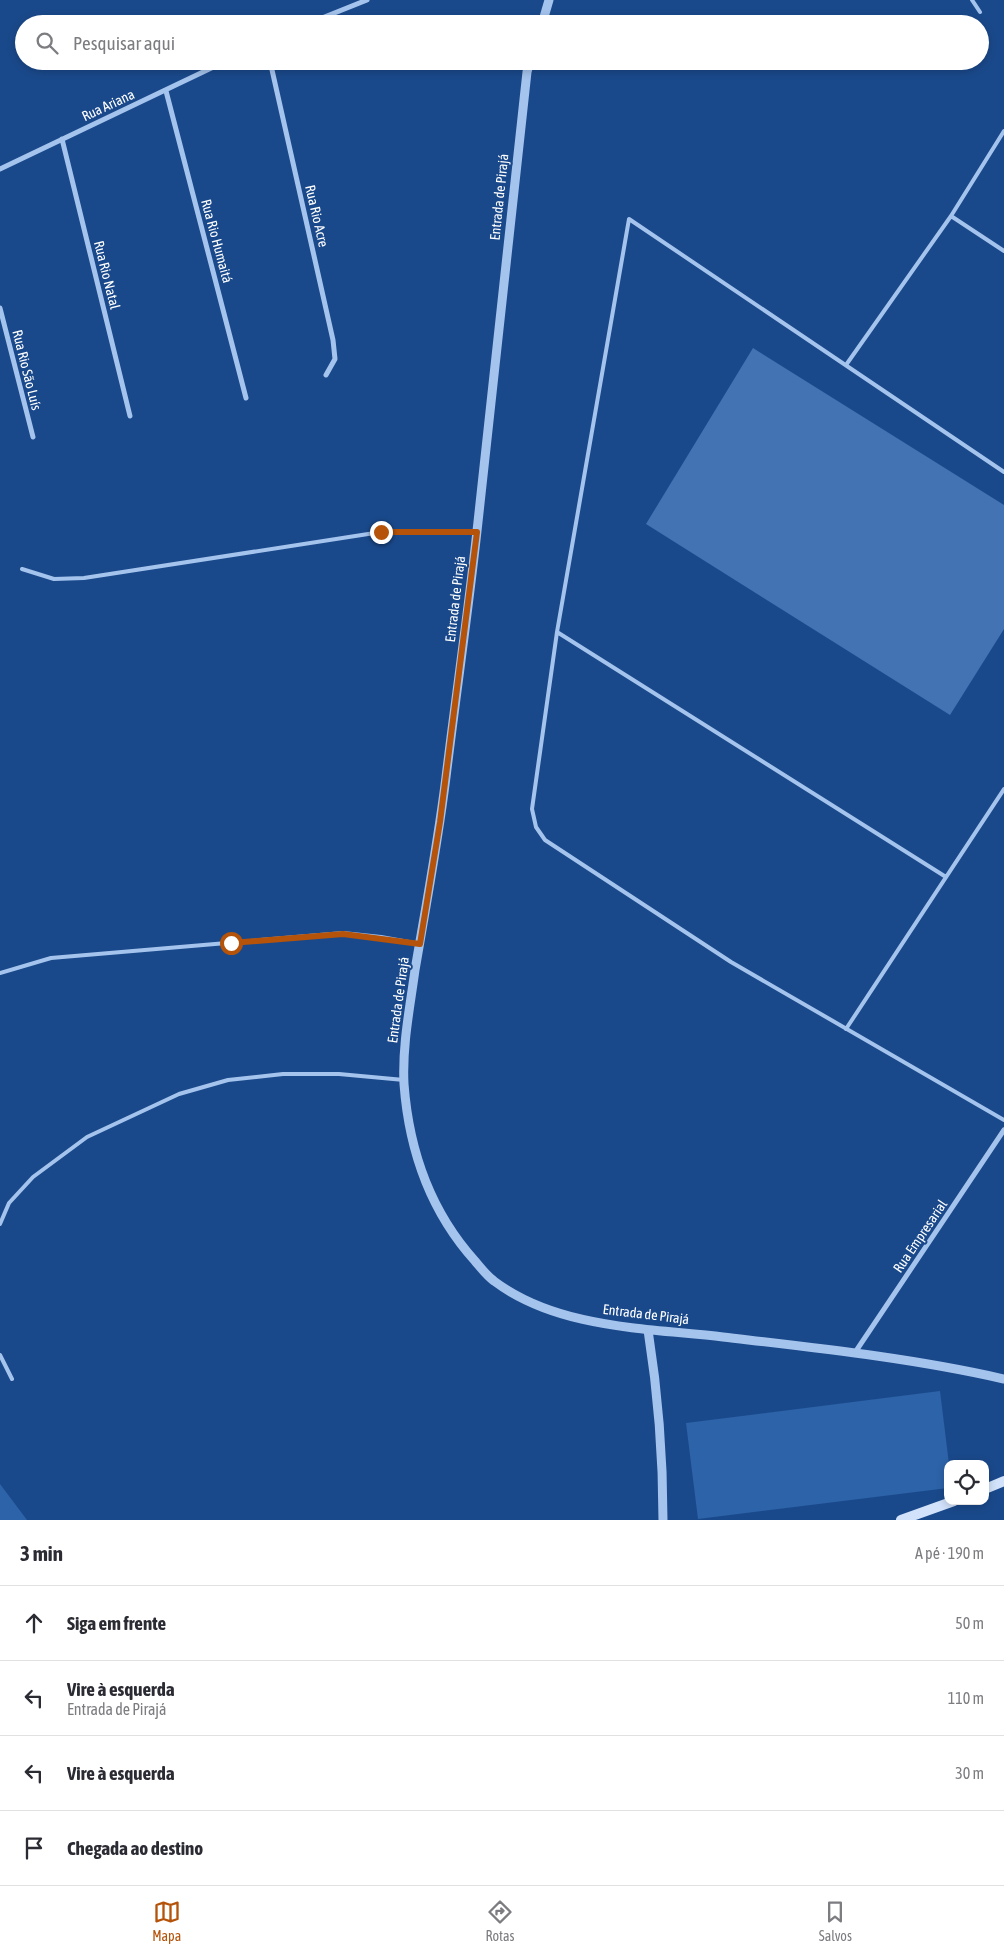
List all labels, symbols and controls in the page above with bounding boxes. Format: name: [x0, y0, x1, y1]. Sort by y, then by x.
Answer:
search box: [15, 15, 989, 70]
icon: search: [33, 29, 61, 57]
text: Pesquisar aqui: [73, 32, 175, 54]
street label: Rua Ariana: [79, 86, 137, 124]
street label: Entrada de Pirajá: [486, 153, 512, 241]
street label: Rua Rio Acre: [302, 183, 332, 249]
street label: Rua Rio Humaitá: [198, 197, 236, 285]
street label: Rua Rio Natal: [91, 239, 123, 311]
street label: Rua Rio São Luís: [9, 328, 45, 412]
route end: [370, 521, 393, 544]
street label: Entrada de Pirajá: [442, 555, 468, 643]
route start: [220, 932, 243, 955]
street label: Entrada de Pirajá: [384, 956, 412, 1044]
street label: Rua Empresarial: [890, 1196, 950, 1275]
street label: Entrada de Pirajá: [602, 1301, 690, 1327]
map controls: [944, 1460, 989, 1505]
button: locate: [944, 1460, 989, 1505]
text: 3 min: [20, 1541, 63, 1565]
text: A pé · 190 m: [915, 1544, 984, 1562]
icon: ahead: [20, 1609, 48, 1637]
text: Siga em frente: [67, 1612, 166, 1634]
text: 50 m: [955, 1614, 984, 1632]
text: Vire à esquerda: [67, 1678, 175, 1700]
icon: left: [20, 1684, 48, 1712]
text: 110 m: [948, 1689, 984, 1707]
text: Entrada de Pirajá: [67, 1700, 166, 1718]
icon: left: [20, 1759, 48, 1787]
text: Vire à esquerda: [67, 1762, 175, 1784]
text: 30 m: [955, 1764, 984, 1782]
icon: arrive: [20, 1834, 48, 1862]
text: Chegada ao destino: [67, 1837, 203, 1859]
tab: Mapa: [152, 1898, 181, 1944]
tab: Rotas: [485, 1898, 515, 1944]
tab: Salvos: [819, 1898, 852, 1944]

